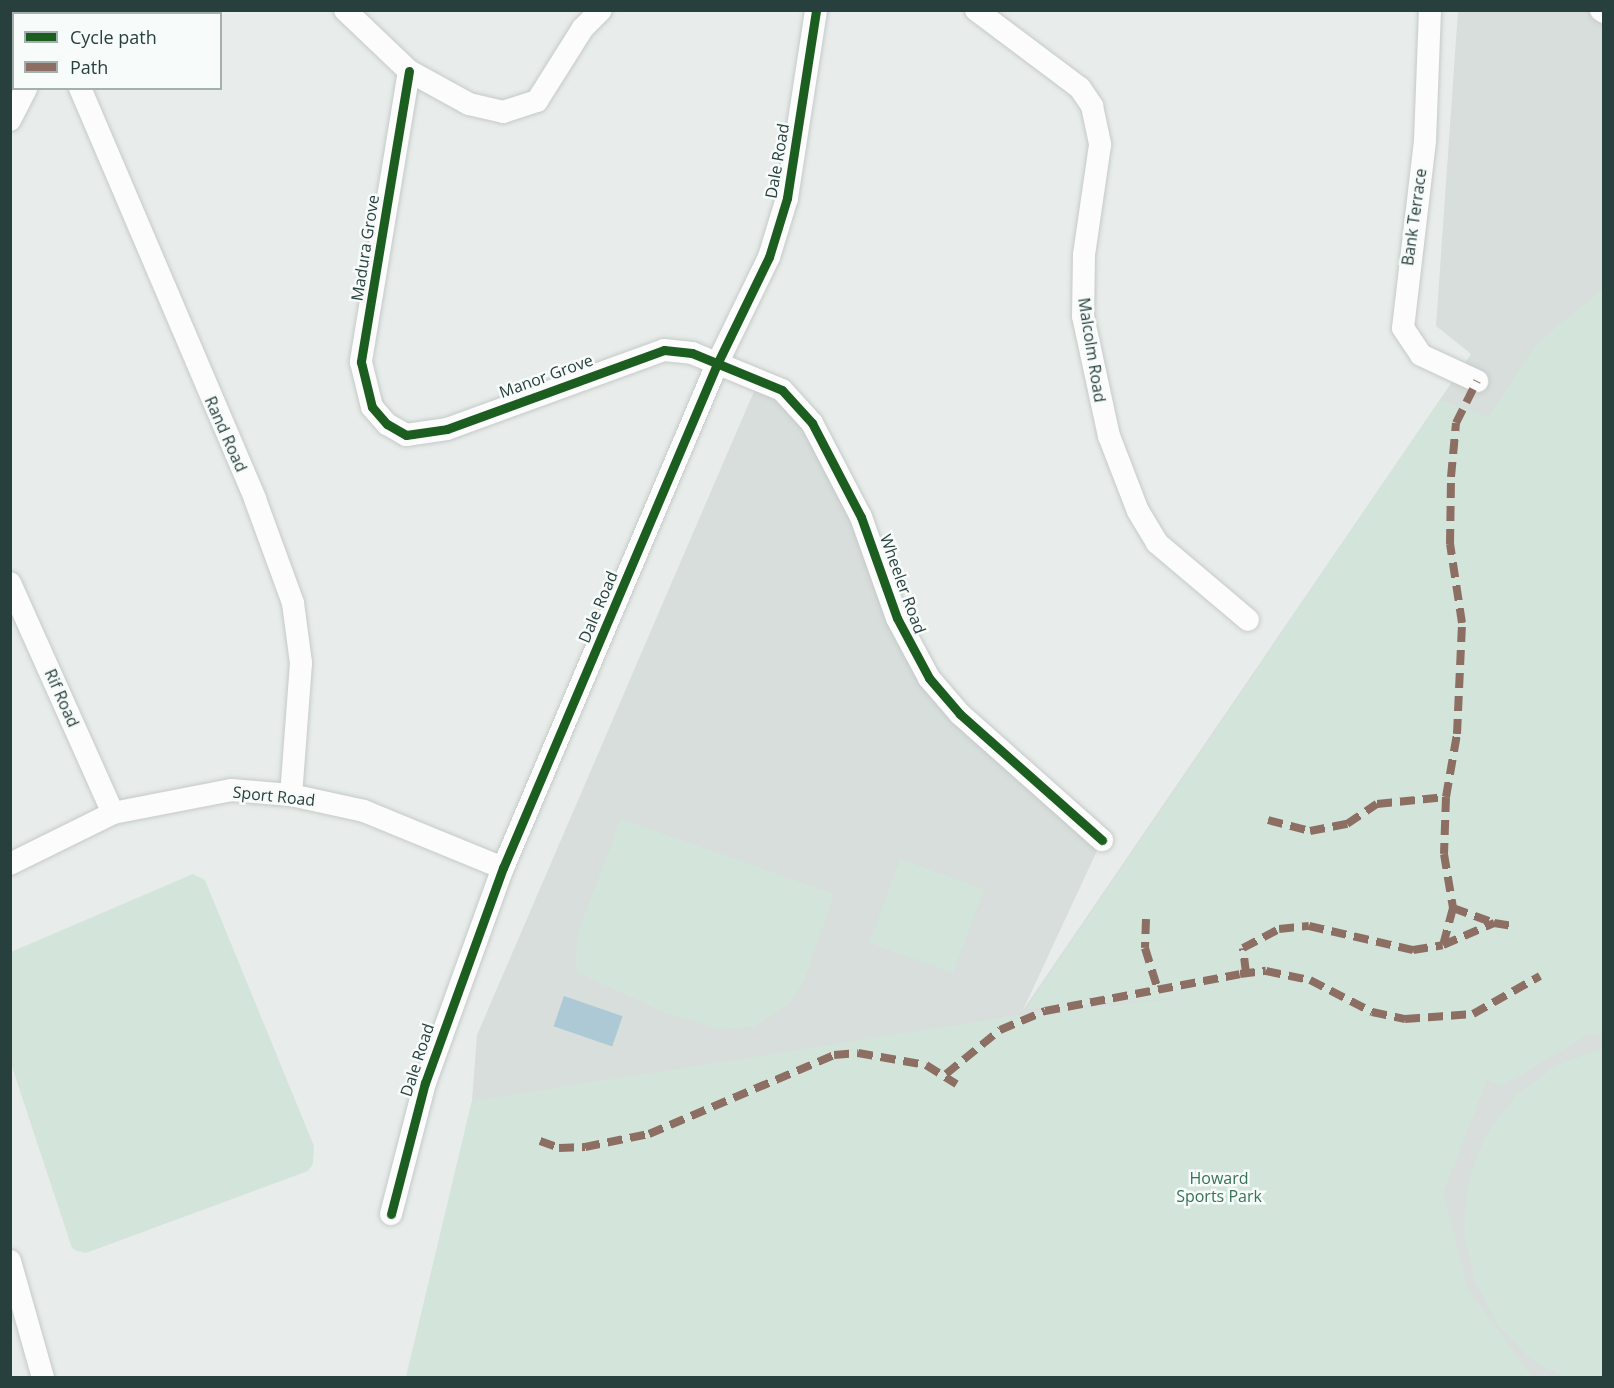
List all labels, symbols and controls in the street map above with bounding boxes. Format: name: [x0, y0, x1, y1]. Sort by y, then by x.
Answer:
legend: [12, 12, 222, 90]
text: Cycle path: [70, 25, 157, 49]
text: Path: [70, 55, 108, 79]
street label: Dale Road: [761, 122, 793, 200]
street label: Bank Terrace: [1398, 167, 1430, 267]
street label: Madura Grove: [347, 194, 383, 302]
street label: Malcolm Road: [1074, 296, 1110, 404]
street label: Manor Grove: [497, 350, 595, 402]
street label: Rand Road: [201, 393, 251, 475]
street label: Wheeler Road: [876, 532, 930, 636]
street label: Dale Road: [574, 568, 622, 646]
street label: Rif Road: [41, 666, 83, 730]
street label: Sport Road: [232, 782, 316, 810]
street label: Dale Road: [396, 1021, 438, 1099]
park label: Howard Sports Park: [1176, 1168, 1262, 1206]

